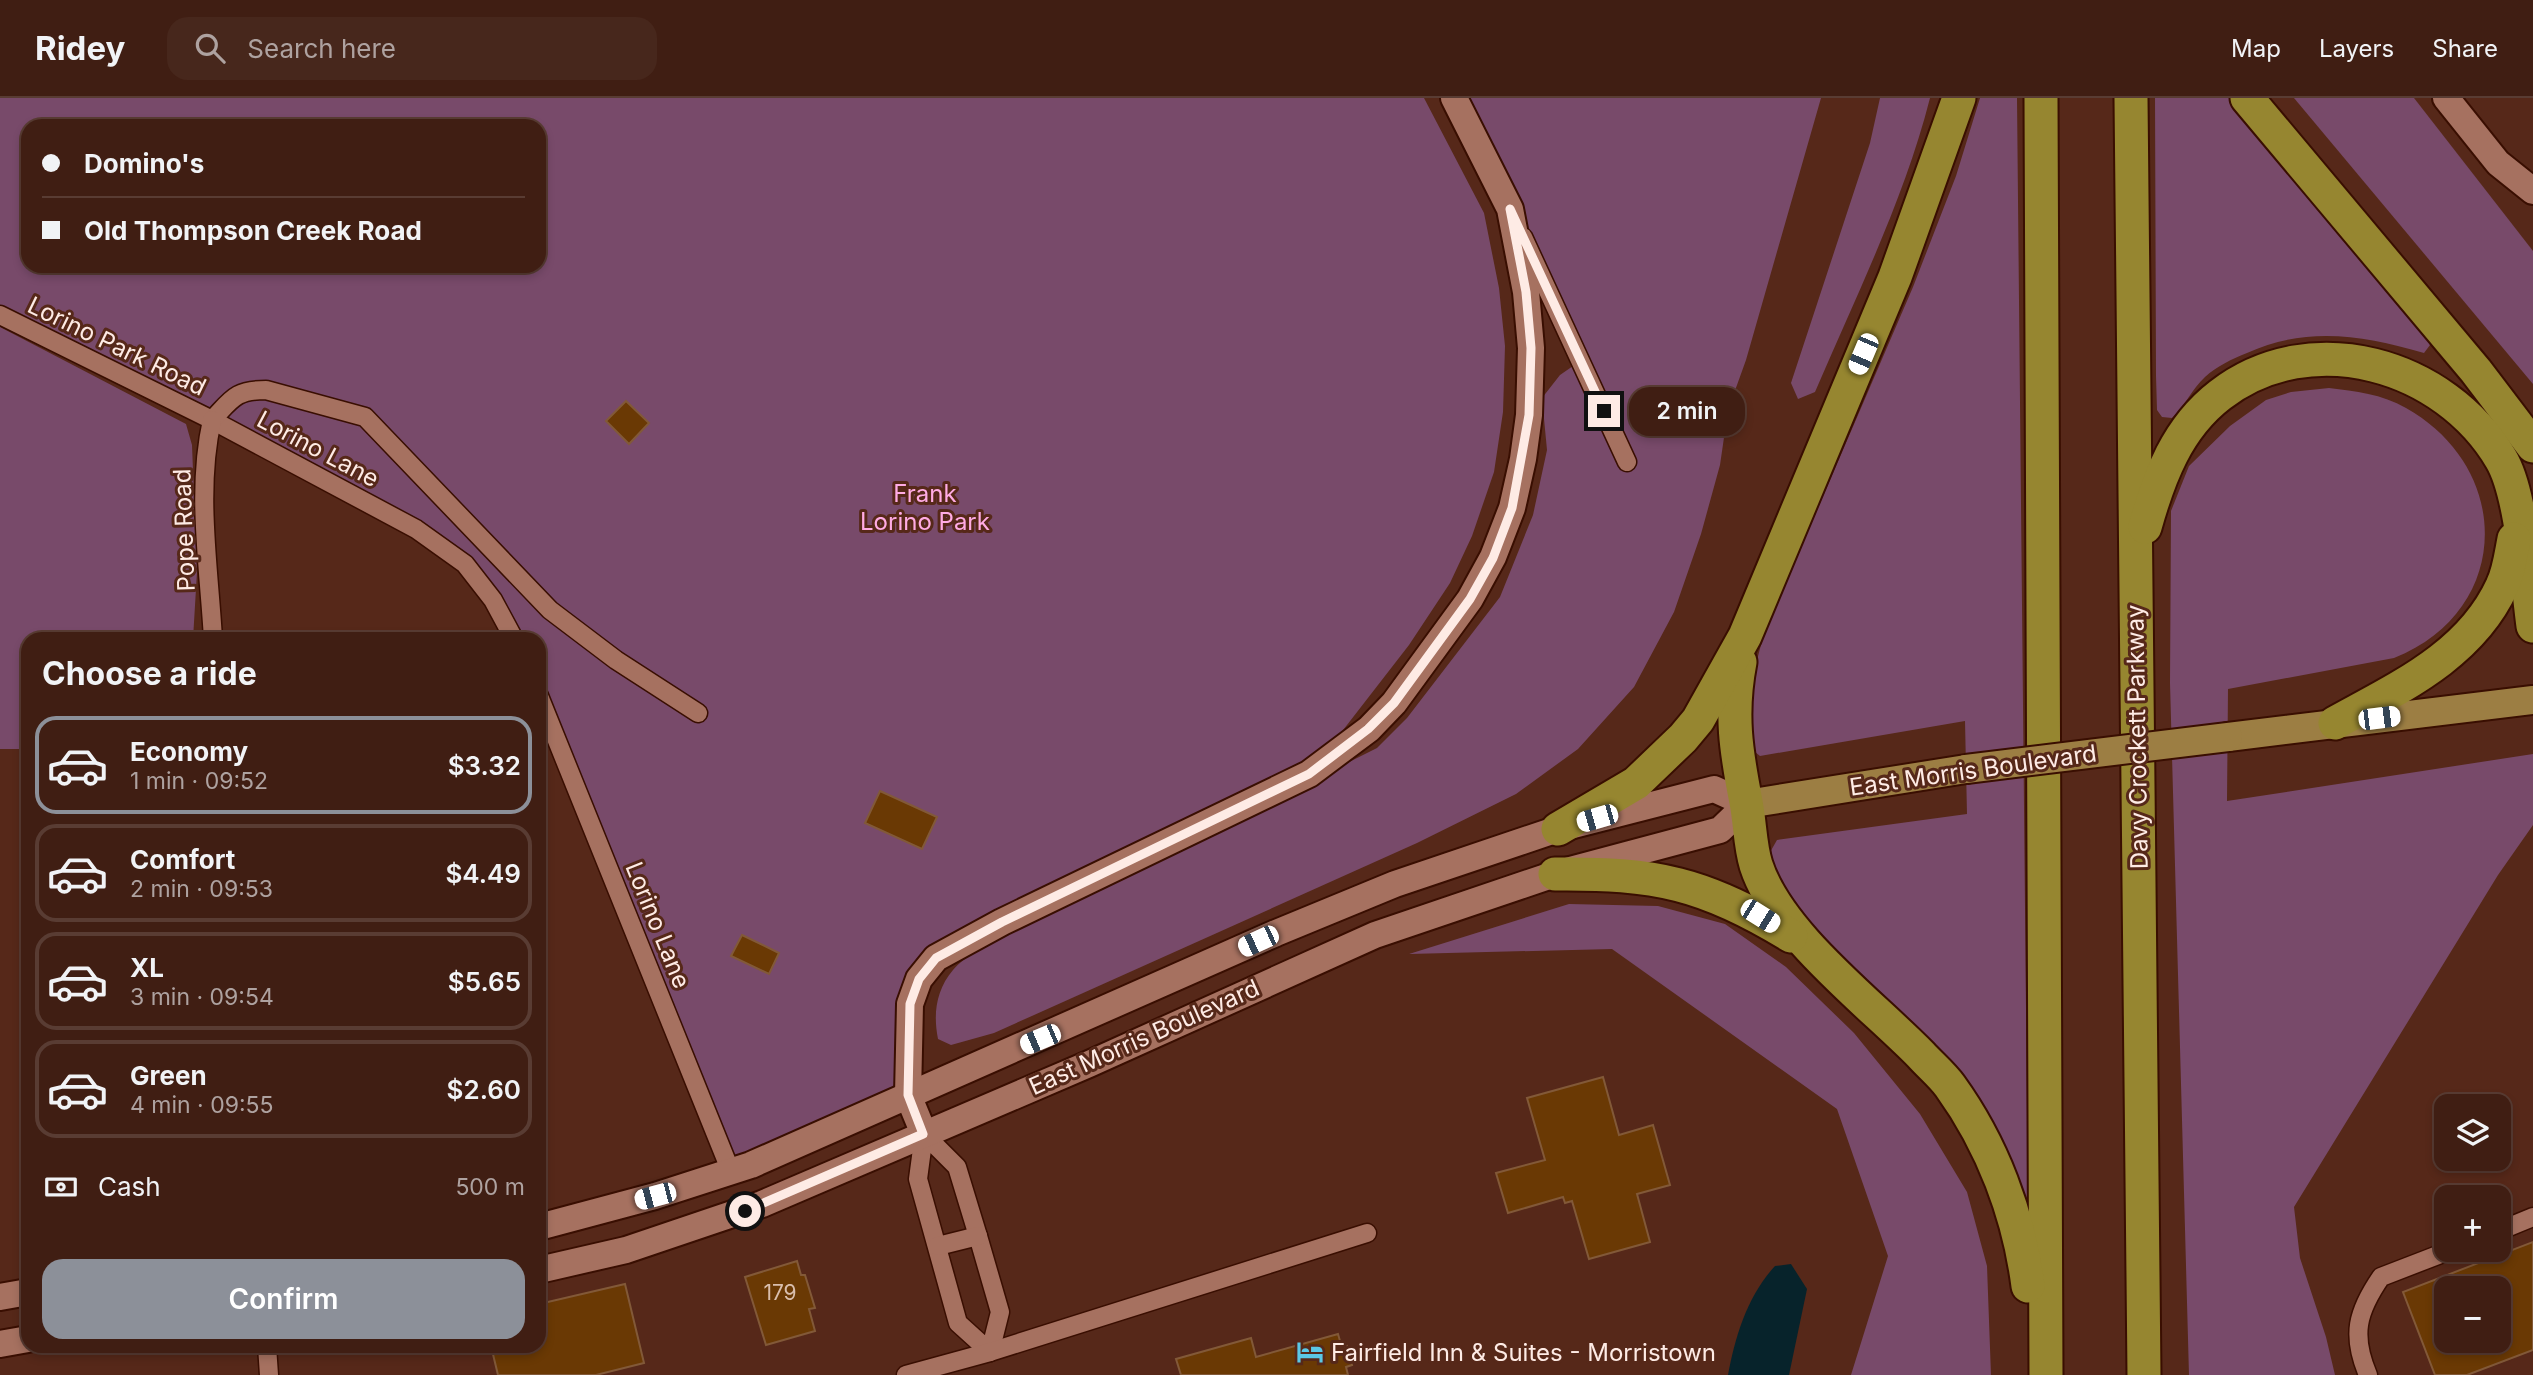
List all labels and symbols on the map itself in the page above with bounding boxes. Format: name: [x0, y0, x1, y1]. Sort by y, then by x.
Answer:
street label: Lorino Park Road: [23, 290, 211, 402]
car: [1846, 331, 1881, 377]
callout: 2 min: [1628, 386, 1744, 436]
route end: [1588, 395, 1620, 427]
street label: Lorino Lane: [252, 405, 384, 493]
street label: Pope Road: [167, 468, 201, 592]
park label: Frank Lorino Park: [860, 479, 990, 536]
street label: Davy Crockett Parkway: [2120, 604, 2154, 870]
car: [2357, 705, 2402, 731]
street label: East Morris Boulevard: [1848, 738, 2098, 802]
car: [1574, 802, 1621, 834]
street label: Lorino Lane: [620, 858, 696, 992]
car: [1737, 896, 1784, 936]
car: [1235, 923, 1282, 959]
street label: East Morris Boulevard: [1024, 973, 1264, 1101]
car: [1017, 1021, 1064, 1057]
car: [632, 1180, 679, 1212]
route start: [729, 1195, 761, 1227]
house number: 179: [763, 1280, 797, 1305]
hotel icon: Fairfield Inn & Suites - Morristown: [1295, 1337, 1325, 1367]
place label: Fairfield Inn & Suites - Morristown: [1331, 1338, 1716, 1367]

